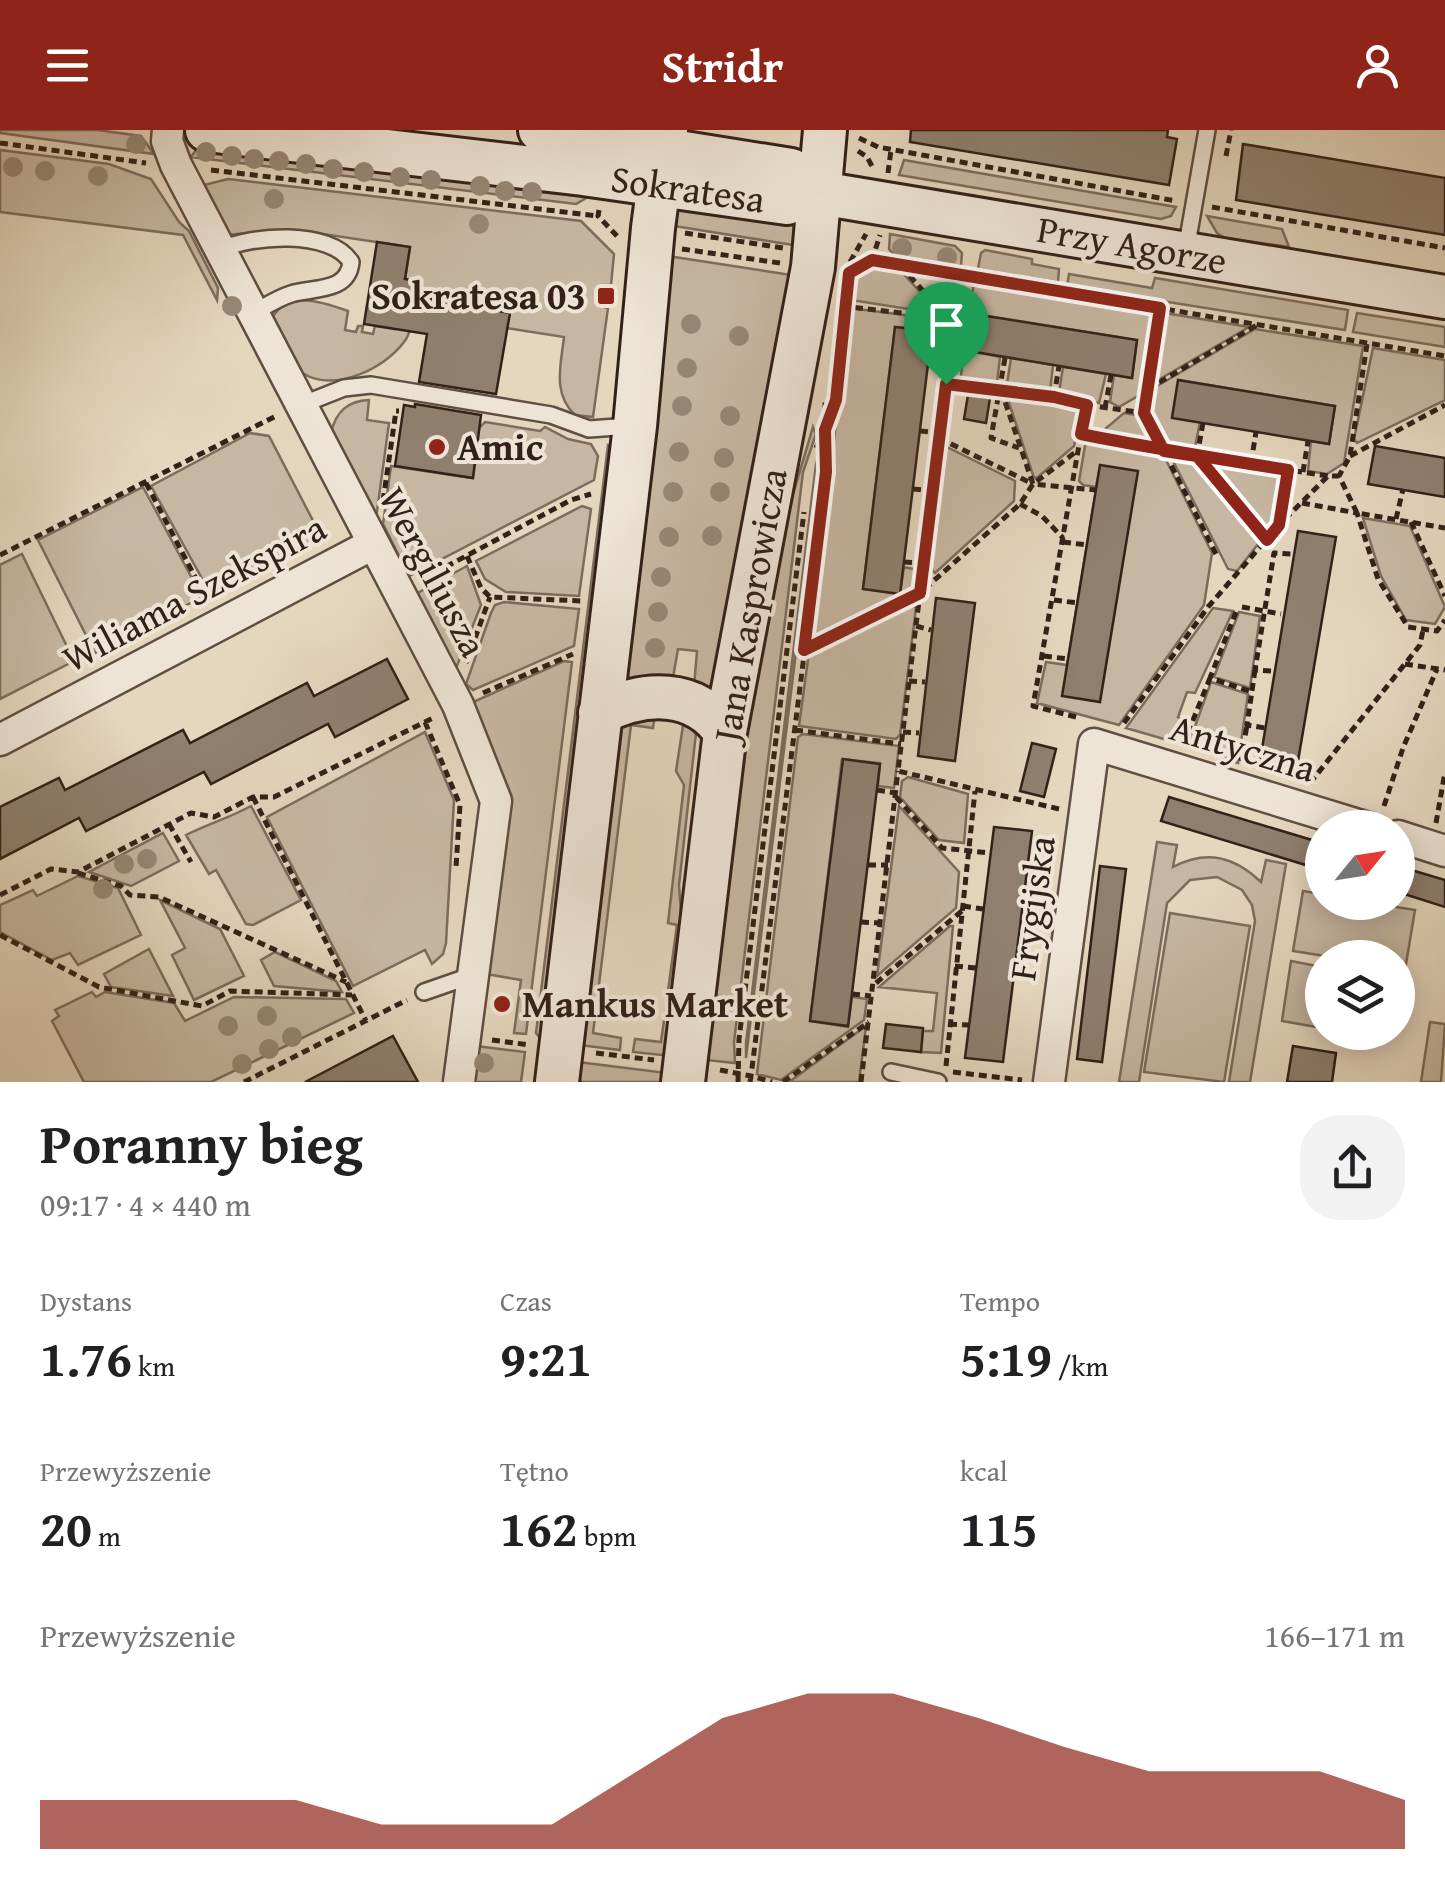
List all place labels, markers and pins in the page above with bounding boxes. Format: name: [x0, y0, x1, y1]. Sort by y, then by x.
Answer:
place label: Sokratesa 03: [371, 267, 586, 323]
pin: [904, 282, 989, 385]
marker: Sokratesa 03: [595, 285, 617, 307]
place label: Amic: [457, 418, 543, 474]
marker: Amic: [426, 436, 448, 458]
place label: Mankus Market: [522, 975, 789, 1031]
marker: Mankus Market: [491, 993, 513, 1015]

